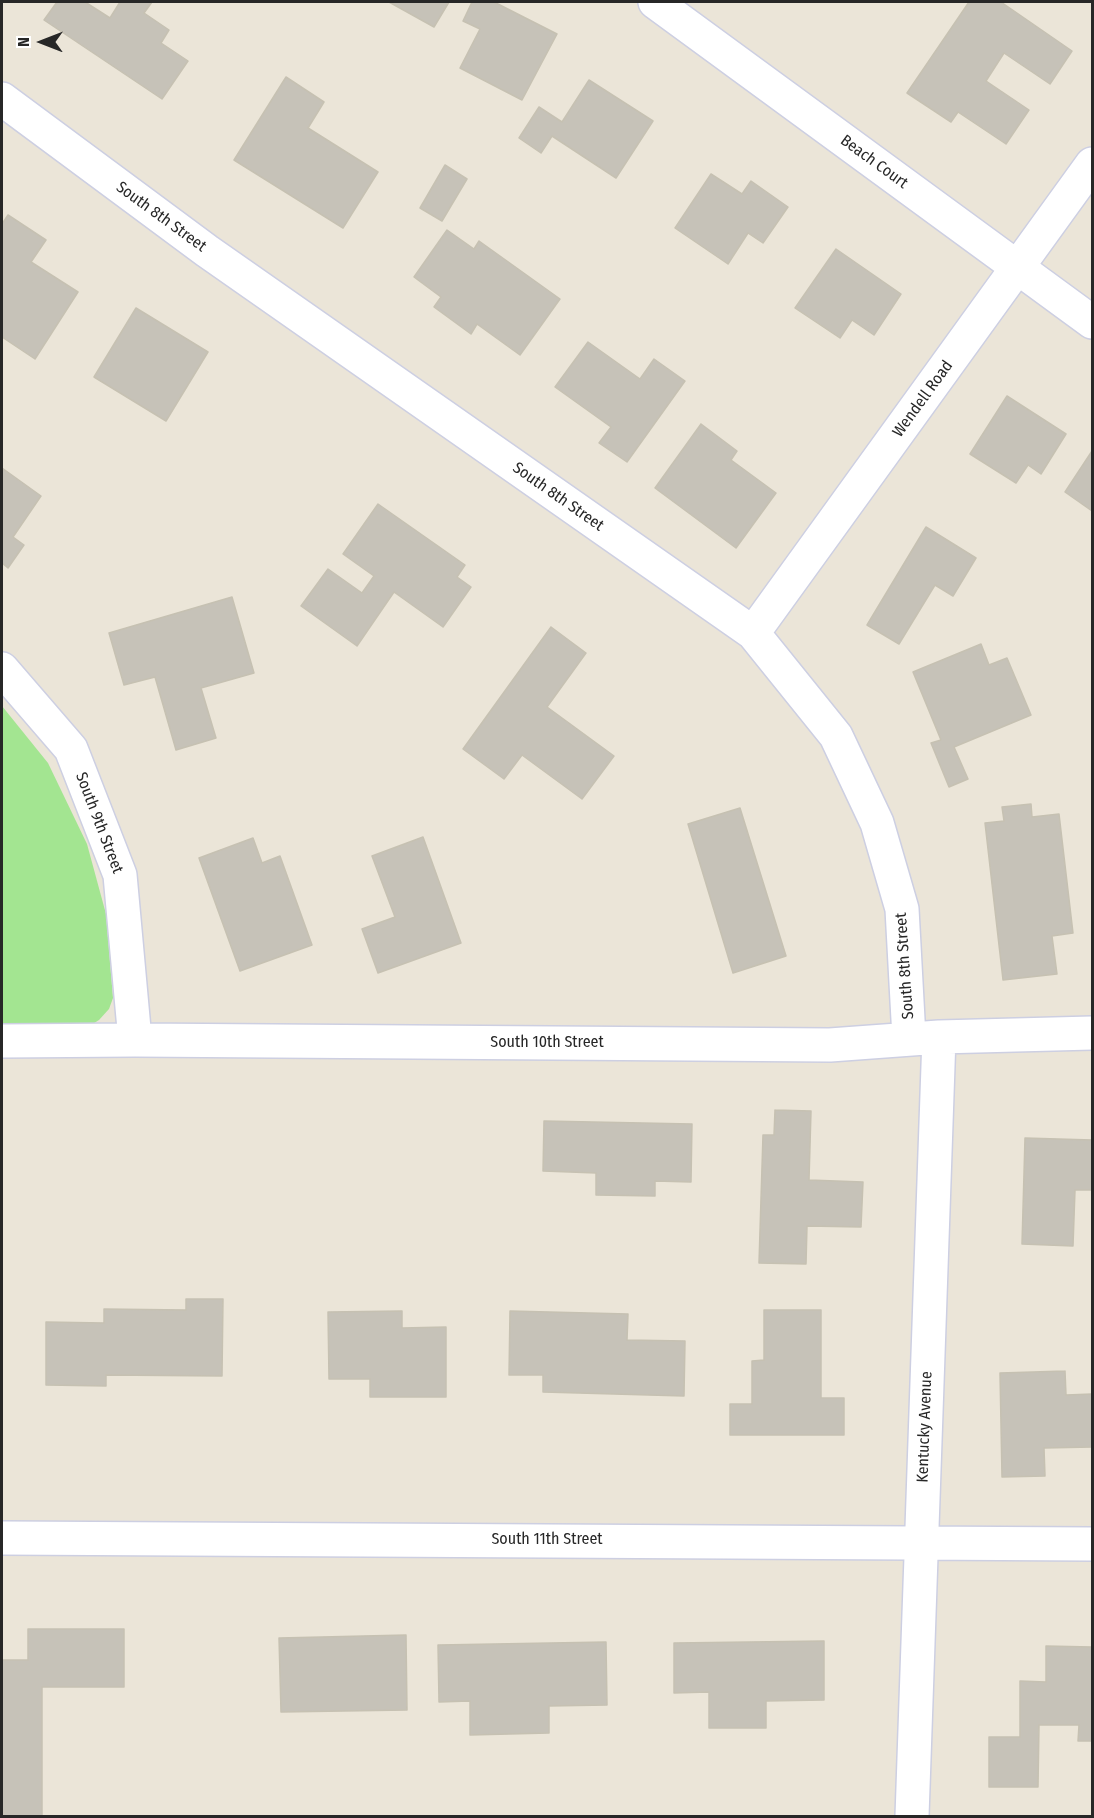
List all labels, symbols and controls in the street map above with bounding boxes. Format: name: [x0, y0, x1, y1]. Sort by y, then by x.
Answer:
north arrow: [12, 12, 72, 72]
text: N: [14, 37, 33, 47]
street label: Beach Court: [836, 131, 912, 193]
street label: South 8th Street: [112, 178, 210, 256]
street label: Wendell Road: [889, 357, 957, 441]
street label: South 8th Street: [509, 458, 607, 536]
street label: South 9th Street: [71, 770, 127, 876]
street label: South 8th Street: [892, 912, 918, 1020]
street label: South 10th Street: [490, 1033, 604, 1053]
street label: Kentucky Avenue: [913, 1371, 937, 1483]
street label: South 11th Street: [491, 1530, 603, 1550]

